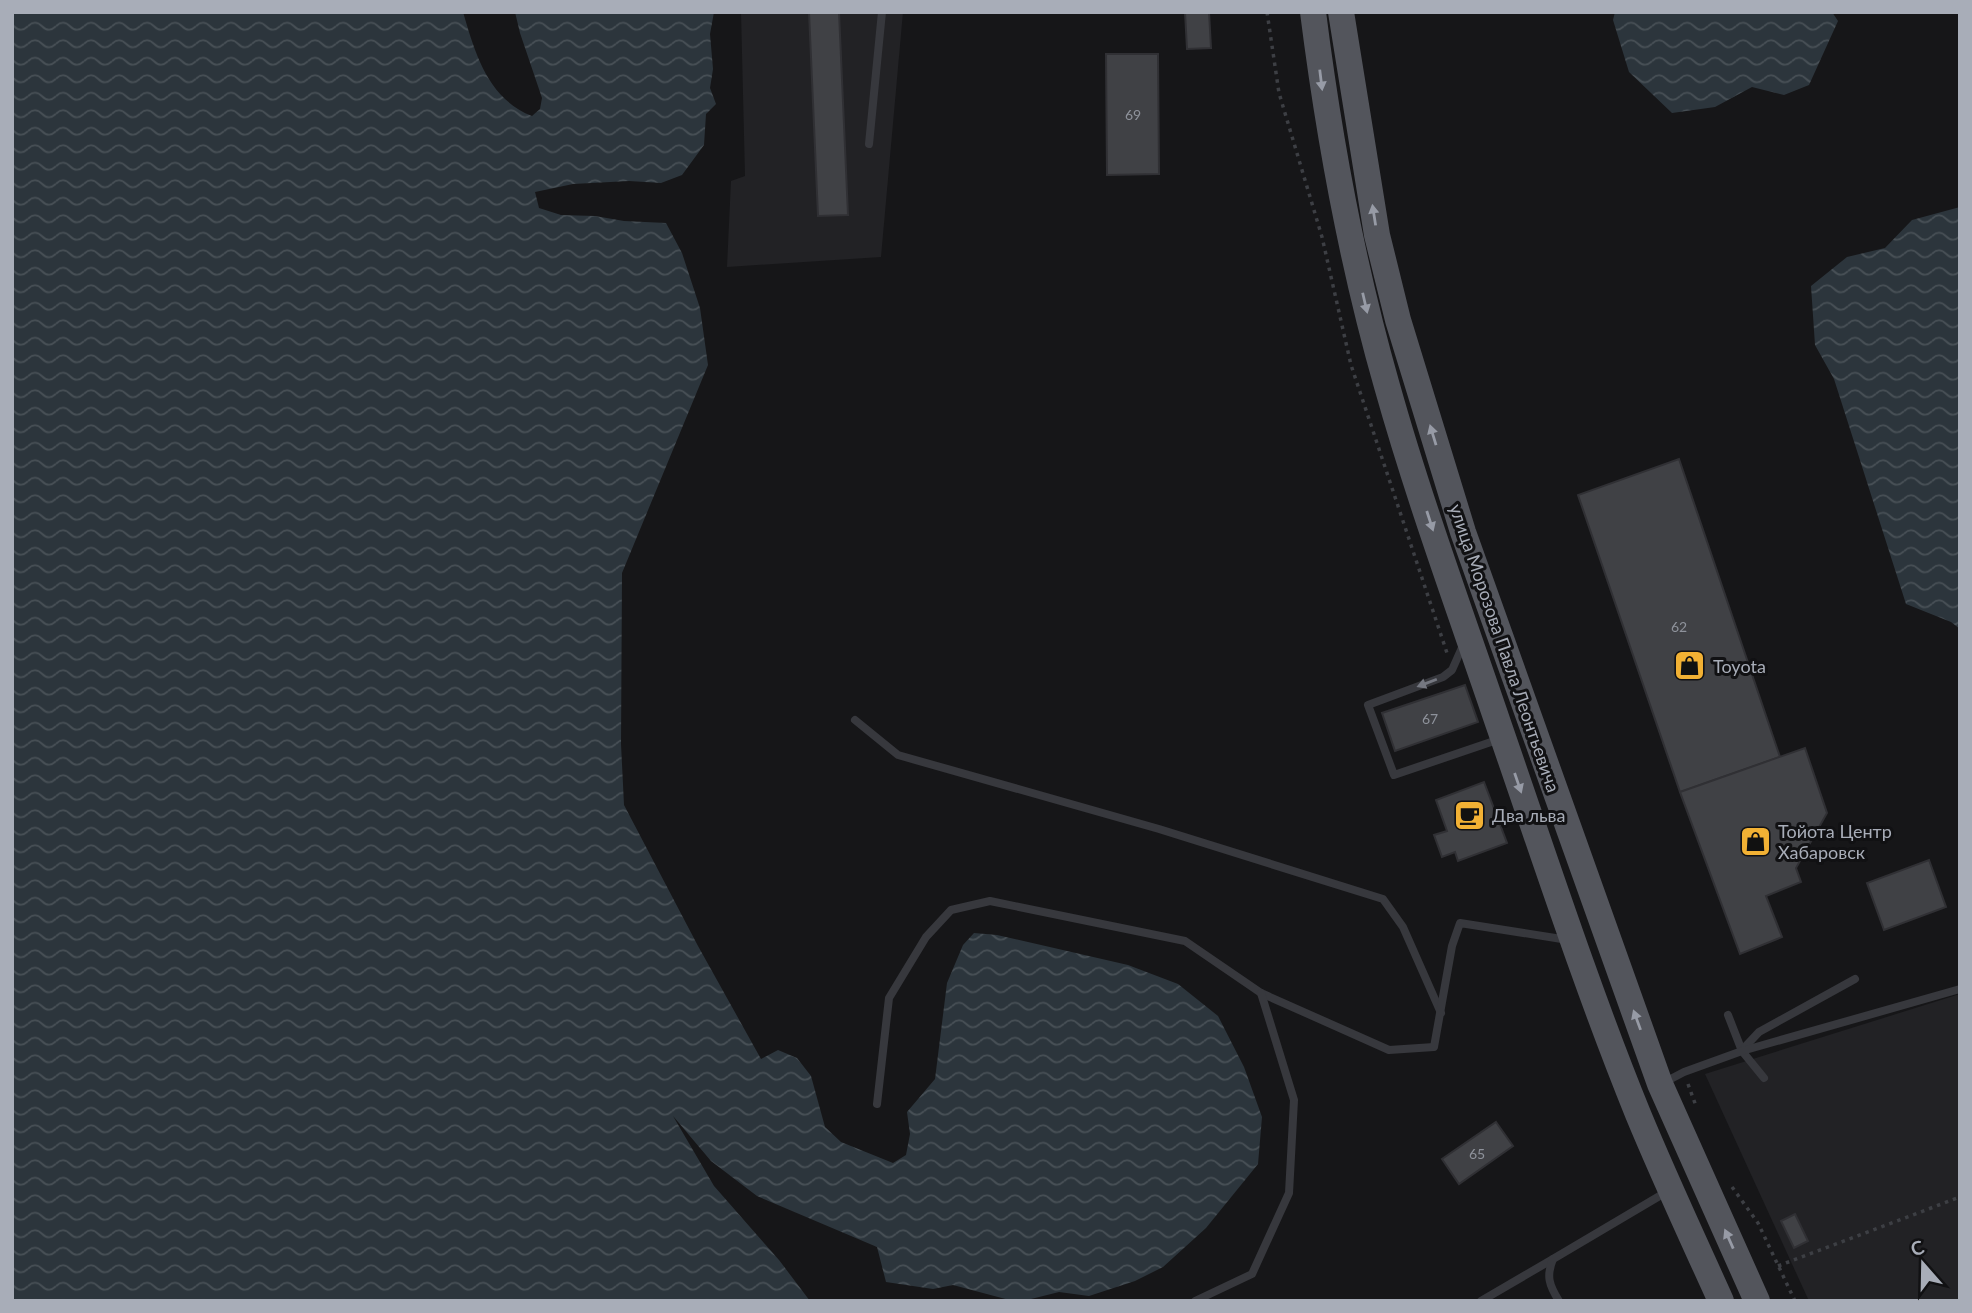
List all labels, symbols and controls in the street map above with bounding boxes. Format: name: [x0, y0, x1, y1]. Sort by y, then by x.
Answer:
one-way arrow: [1316, 69, 1327, 91]
house number: 69: [1125, 106, 1141, 123]
one-way arrow: [1368, 204, 1379, 226]
one-way arrow: [1360, 292, 1371, 314]
one-way arrow: [1428, 424, 1438, 445]
street label: улица Морозова Павла Леонтьевича: [1445, 501, 1565, 795]
one-way arrow: [1425, 511, 1435, 532]
house number: 62: [1671, 618, 1687, 635]
shop icon: Toyota: [1673, 649, 1707, 683]
place label: Toyota: [1713, 655, 1766, 677]
one-way arrow: [1416, 678, 1437, 689]
house number: 67: [1422, 710, 1438, 727]
one-way arrow: [1514, 773, 1524, 794]
cafe icon: Два льва: [1452, 798, 1486, 832]
place label: Два льва: [1492, 804, 1566, 826]
place label: Тойота Центр Хабаровск: [1778, 820, 1892, 863]
shop icon: Тойота Центр Хабаровск: [1738, 824, 1772, 858]
one-way arrow: [1631, 1009, 1642, 1030]
house number: 65: [1469, 1145, 1485, 1162]
one-way arrow: [1723, 1228, 1734, 1249]
north arrow: [1888, 1229, 1958, 1299]
text: С: [1907, 1234, 1927, 1261]

